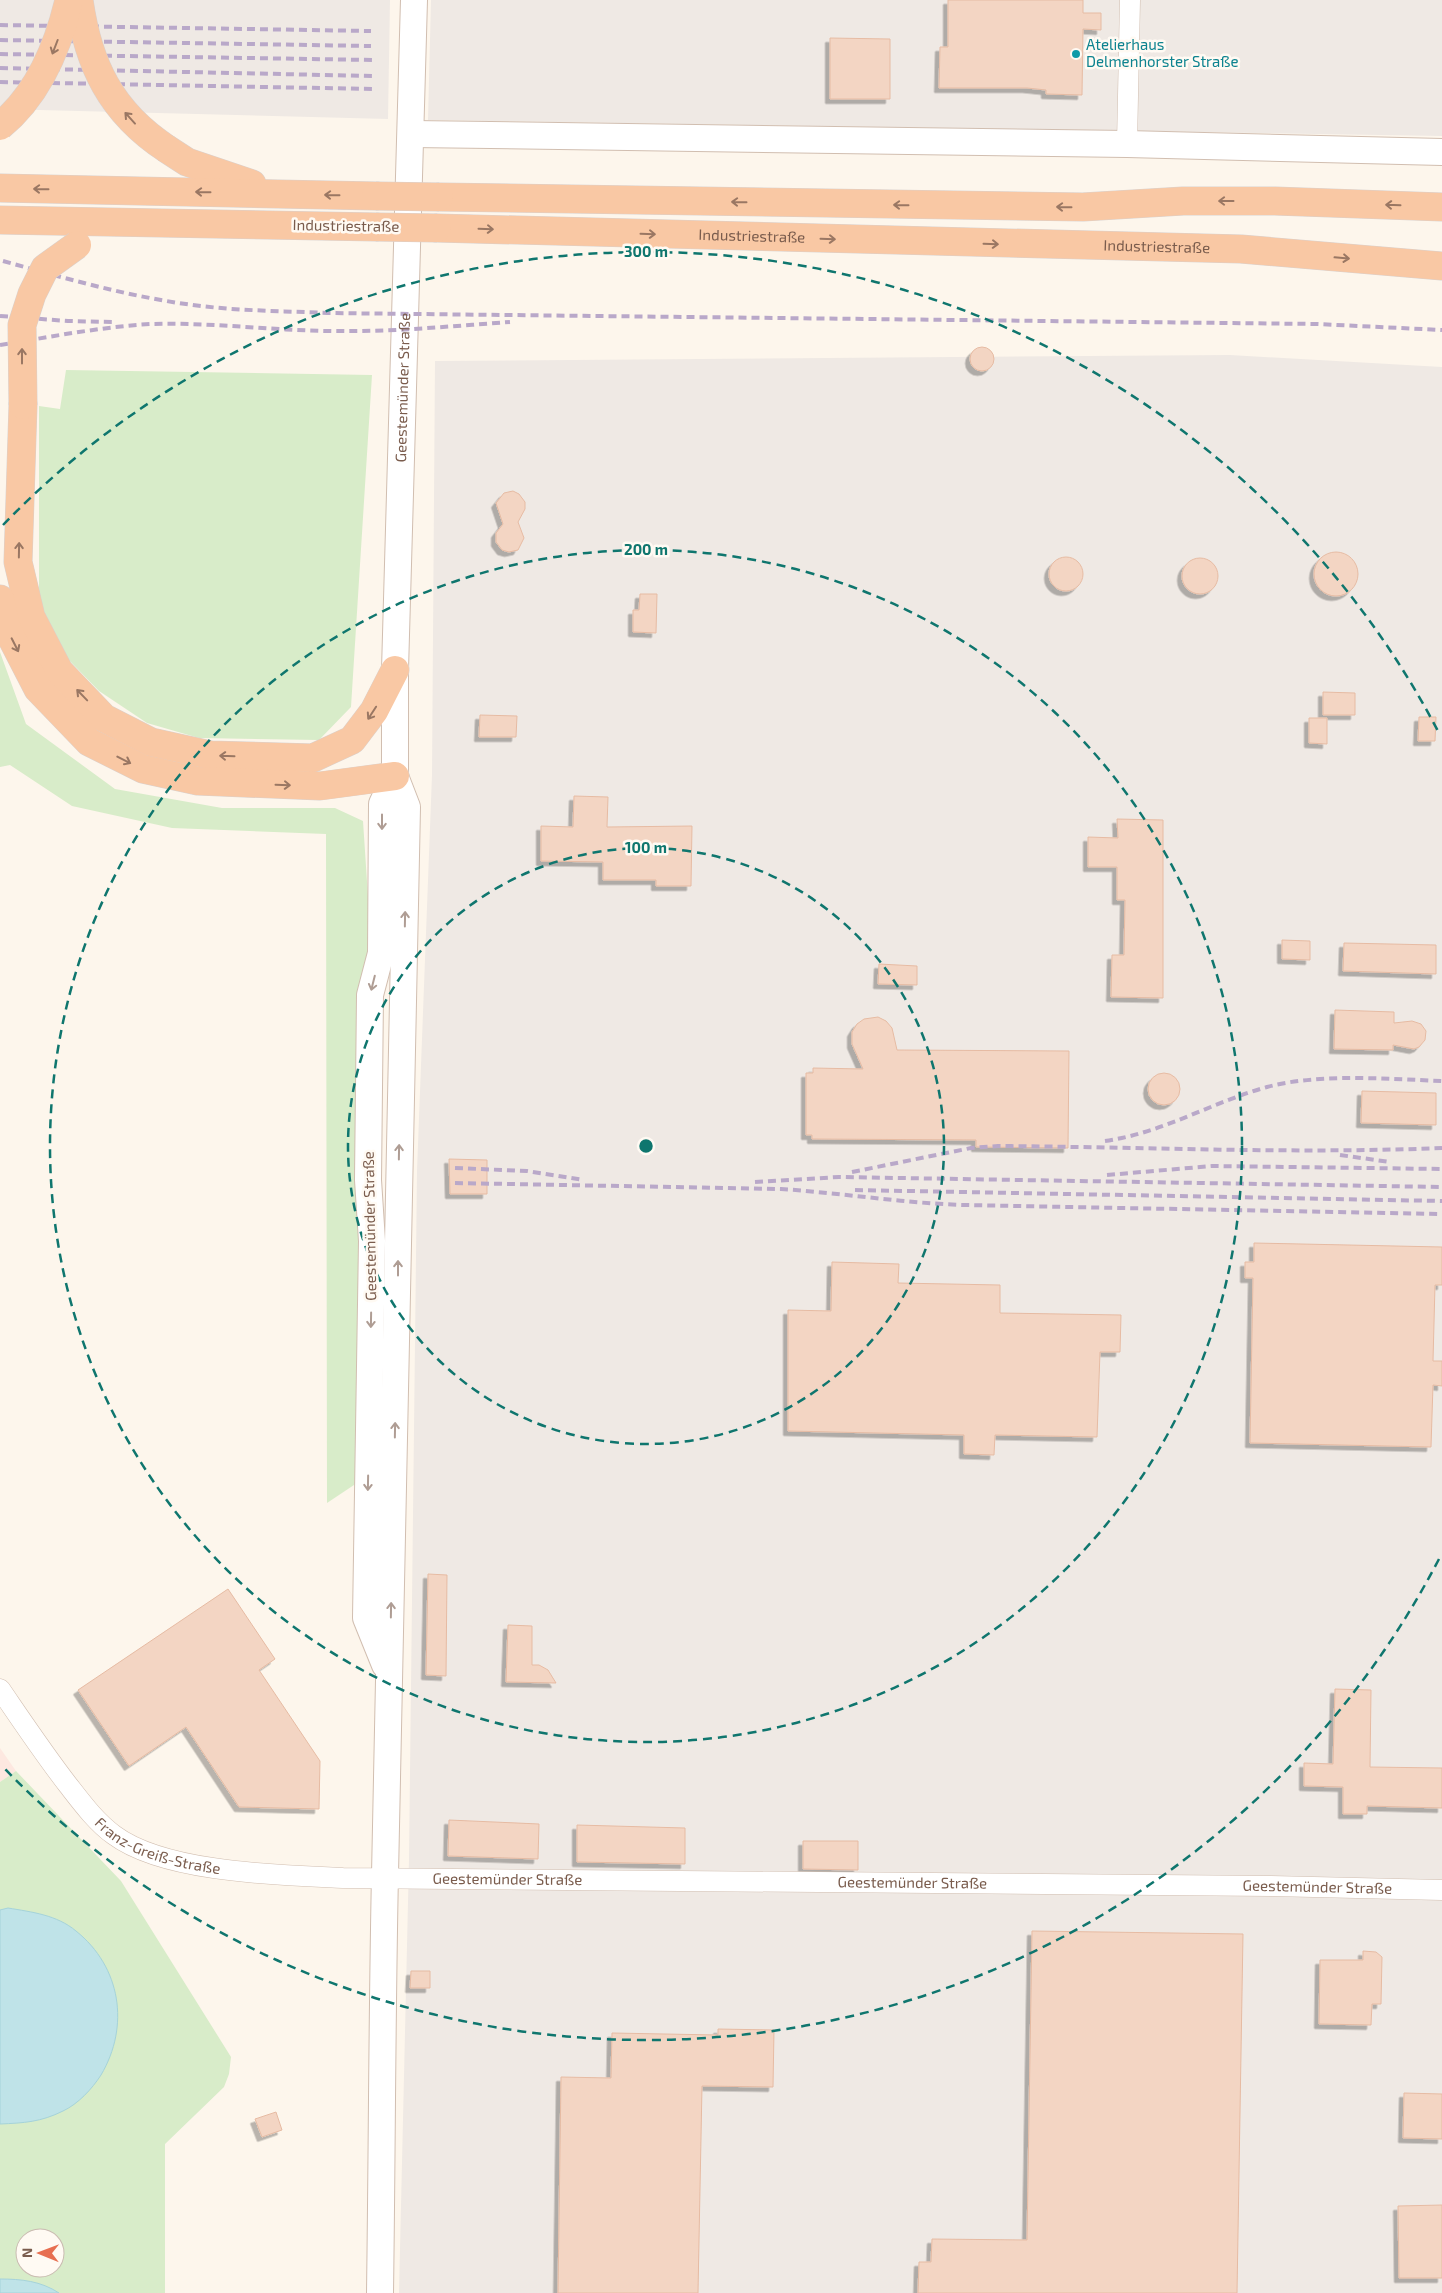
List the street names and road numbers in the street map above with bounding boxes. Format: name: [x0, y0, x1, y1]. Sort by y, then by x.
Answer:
street label: Industriestraße: [293, 215, 400, 235]
street label: Industriestraße: [698, 225, 806, 246]
street label: Industriestraße: [1103, 235, 1210, 256]
street label: Geestemünder Straße: [391, 313, 413, 463]
street label: Geestemünder Straße: [359, 1151, 379, 1301]
street label: Franz-Greiß-Straße: [92, 1813, 222, 1877]
street label: Geestemünder Straße: [433, 1869, 582, 1888]
street label: Geestemünder Straße: [838, 1872, 987, 1892]
street label: Geestemünder Straße: [1243, 1876, 1392, 1897]

